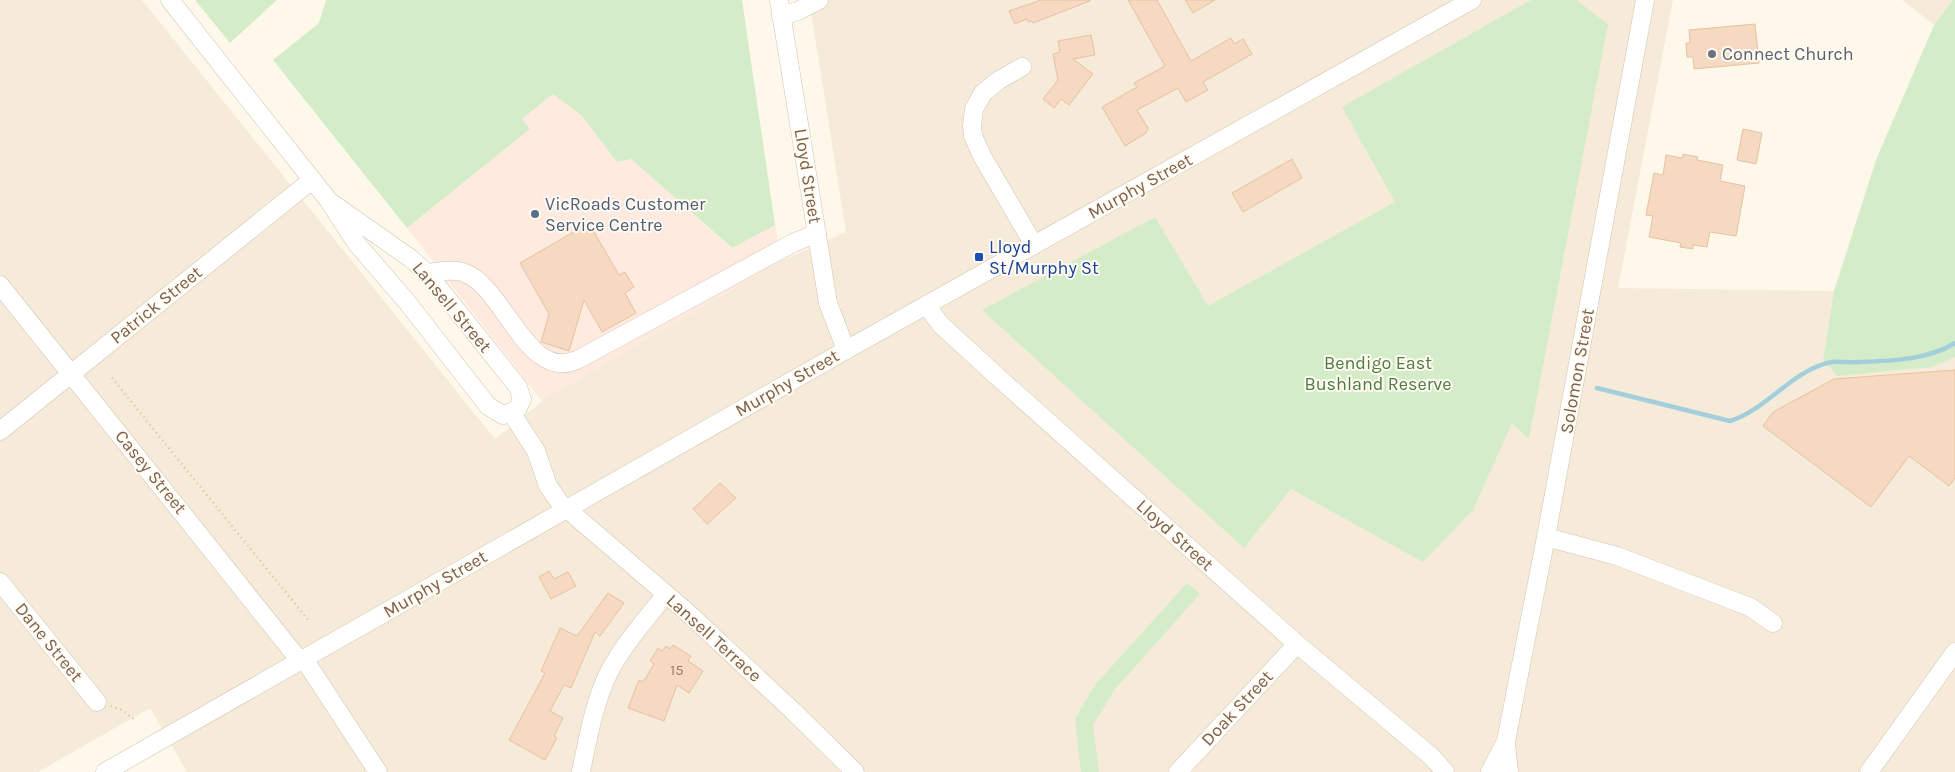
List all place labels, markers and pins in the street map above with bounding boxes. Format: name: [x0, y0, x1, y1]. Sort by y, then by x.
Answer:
place label: Connect Church: [1722, 43, 1854, 65]
marker: Connect Church: [1706, 48, 1718, 60]
place label: VicRoads Customer Service Centre: [545, 193, 706, 236]
marker: VicRoads Customer Service Centre: [529, 208, 541, 220]
place label: Lloyd St/Murphy St: [989, 236, 1099, 279]
marker: Lloyd St/Murphy St: [973, 251, 985, 263]

